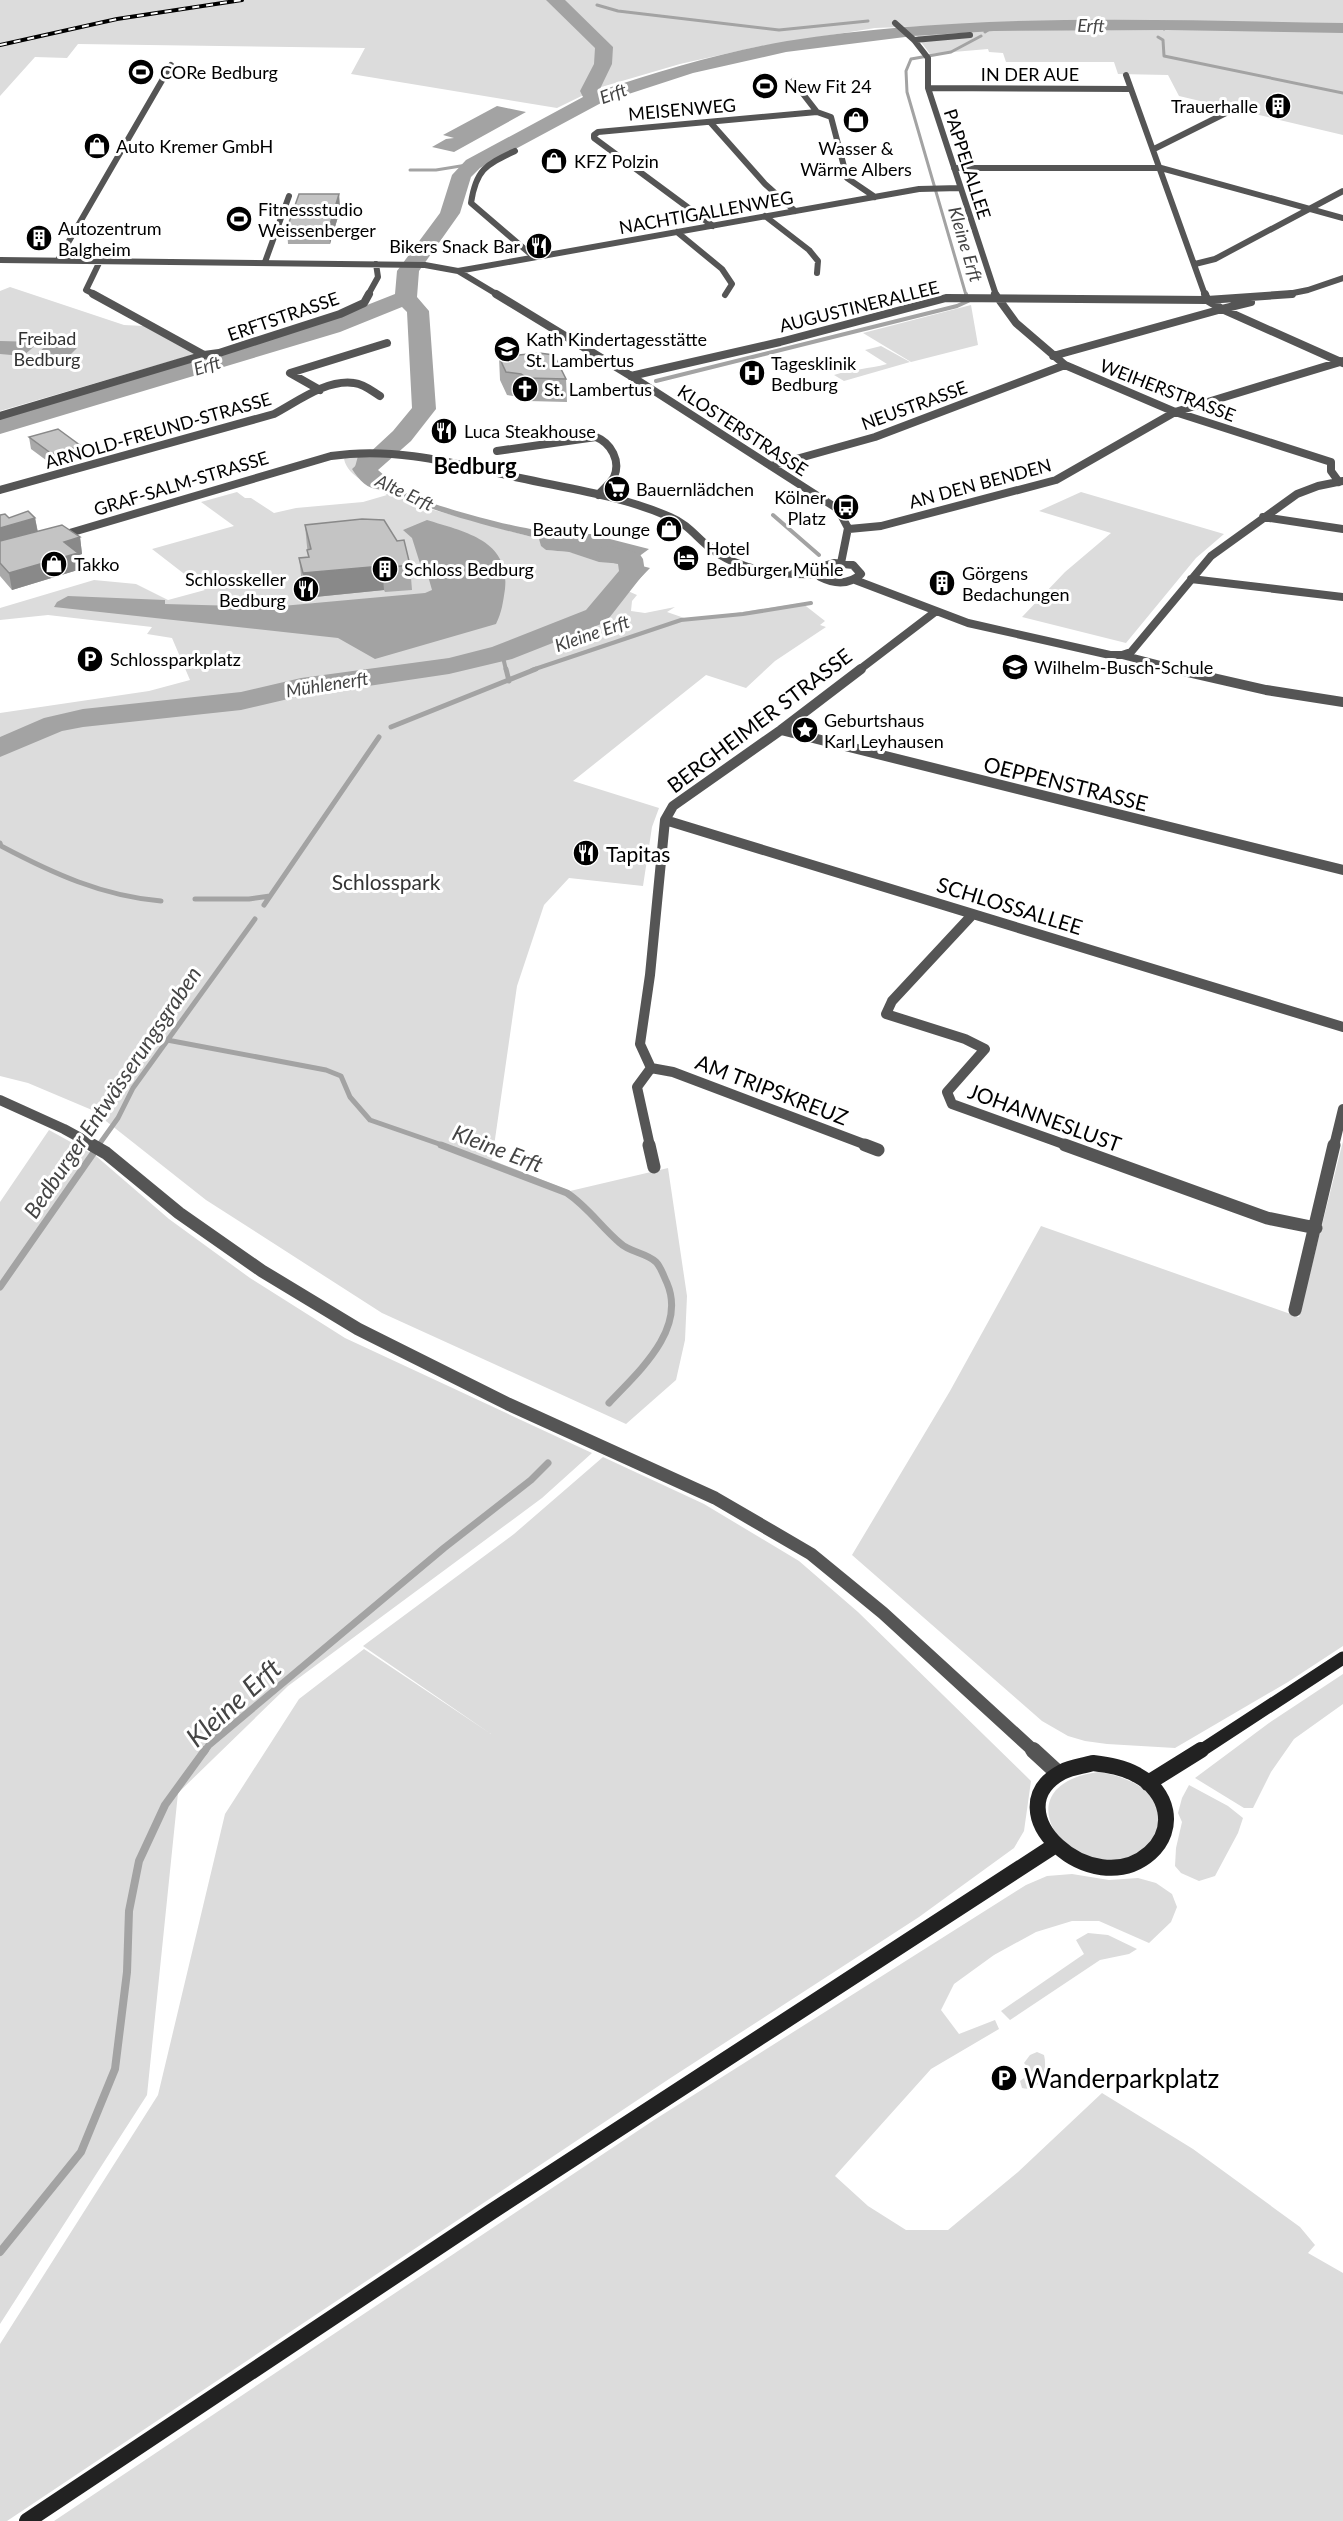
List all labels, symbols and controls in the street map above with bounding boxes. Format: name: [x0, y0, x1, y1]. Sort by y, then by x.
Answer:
water label: Erft: [1077, 14, 1105, 36]
sports icon: CORe Bedburg: [126, 57, 156, 87]
place label: CORe Bedburg: [160, 61, 278, 83]
street label: IN DER AUE: [981, 63, 1079, 85]
sports icon: New Fit 24: [750, 71, 780, 101]
place label: New Fit 24: [784, 75, 872, 97]
water label: Erft: [596, 78, 630, 108]
building icon: Trauerhalle: [1263, 91, 1293, 121]
street label: MEISENWEG: [627, 93, 737, 125]
place label: Trauerhalle: [1171, 95, 1258, 117]
shop icon: Wasser & Wärme Albers: [841, 105, 871, 135]
street label: PAPPELALLEE: [940, 106, 996, 222]
shop icon: Auto Kremer GmbH: [82, 131, 112, 161]
place label: Auto Kremer GmbH: [116, 135, 273, 157]
place label: Wasser & Wärme Albers: [800, 137, 912, 180]
shop icon: KFZ Polzin: [539, 146, 569, 176]
place label: KFZ Polzin: [574, 150, 659, 172]
street label: NACHTIGALLENWEG: [617, 186, 795, 238]
place label: Fitnessstudio Weissenberger: [258, 198, 376, 241]
sports icon: Fitnessstudio Weissenberger: [224, 204, 254, 234]
water label: Kleine Erft: [944, 204, 988, 285]
place label: Autozentrum Balgheim: [58, 217, 162, 260]
building icon: Autozentrum Balgheim: [24, 223, 54, 253]
restaurant icon: Bikers Snack Bar: [524, 231, 554, 261]
place label: Bikers Snack Bar: [389, 235, 520, 257]
street label: AUGUSTINERALLEE: [777, 276, 941, 336]
street label: ERFTSTRASSE: [224, 287, 342, 345]
park label: Freibad Bedburg: [14, 327, 80, 370]
place label: Kath Kindertagesstätte St. Lambertus: [526, 328, 707, 371]
school or university icon: Kath Kindertagesstätte St. Lambertus: [492, 334, 522, 364]
water label: Erft: [191, 350, 223, 380]
place label: Tagesklinik Bedburg: [771, 352, 857, 395]
street label: WEIHERSTRASSE: [1097, 354, 1239, 426]
hospital icon: Tagesklinik Bedburg: [737, 358, 767, 388]
church icon: St. Lambertus: [510, 374, 540, 404]
street label: NEUSTRASSE: [858, 376, 970, 434]
place label: St. Lambertus: [544, 378, 652, 400]
street label: KLOSTERSTRASSE: [674, 380, 812, 480]
street label: ARNOLD-FREUND-STRASSE: [42, 387, 274, 473]
restaurant icon: Luca Steakhouse: [429, 416, 459, 446]
place label: Luca Steakhouse: [464, 420, 596, 442]
street label: GRAF-SALM-STRASSE: [91, 446, 271, 520]
district label: Bedburg: [433, 452, 517, 479]
street label: AN DEN BENDEN: [906, 453, 1054, 513]
water label: Alte Erft: [371, 469, 438, 515]
supermarket icon: Bauernlädchen: [602, 474, 632, 504]
place label: Bauernlädchen: [636, 478, 754, 500]
place label: Kölner Platz: [774, 486, 826, 529]
bus stop icon: Kölner Platz: [831, 492, 861, 522]
shop icon: Beauty Lounge: [654, 514, 684, 544]
place label: Beauty Lounge: [533, 518, 650, 540]
place label: Hotel Bedburger Mühle: [706, 537, 843, 580]
hotel icon: Hotel Bedburger Mühle: [671, 543, 701, 573]
shop icon: Takko: [39, 549, 69, 579]
place label: Takko: [74, 553, 120, 575]
building icon: Schloss Bedburg: [370, 554, 400, 584]
place label: Schloss Bedburg: [404, 558, 534, 580]
place label: Görgens Bedachungen: [962, 562, 1070, 605]
place label: Schlosskeller Bedburg: [185, 568, 286, 611]
building icon: Görgens Bedachungen: [927, 568, 957, 598]
restaurant icon: Schlosskeller Bedburg: [291, 574, 321, 604]
water label: Kleine Erft: [552, 610, 632, 656]
street label: BERGHEIMER STRASSE: [662, 643, 856, 797]
parking icon: Schlossparkplatz: [75, 644, 105, 674]
place label: Schlossparkplatz: [110, 648, 241, 670]
school or university icon: Wilhelm-Busch-Schule: [1000, 652, 1030, 682]
place label: Wilhelm-Busch-Schule: [1034, 656, 1213, 678]
water label: Mühlenerft: [284, 667, 370, 701]
place label: Geburtshaus Karl Leyhausen: [824, 709, 944, 752]
place icon: Geburtshaus Karl Leyhausen: [790, 715, 820, 745]
street label: OEPPENSTRASSE: [981, 751, 1151, 815]
restaurant icon: Tapitas: [571, 838, 601, 868]
place label: Tapitas: [606, 841, 670, 866]
park label: Schlosspark: [332, 869, 441, 894]
street label: SCHLOSSALLEE: [934, 871, 1086, 939]
water label: Bedburger Entwässerungsgraben: [18, 961, 206, 1223]
street label: AM TRIPSKREUZ: [692, 1048, 852, 1130]
street label: JOHANNESLUST: [965, 1078, 1125, 1156]
water label: Kleine Erft: [449, 1118, 548, 1178]
water label: Kleine Erft: [179, 1651, 288, 1753]
place label: Wanderparkplatz: [1024, 2062, 1219, 2094]
parking icon: Wanderparkplatz: [989, 2063, 1019, 2093]

